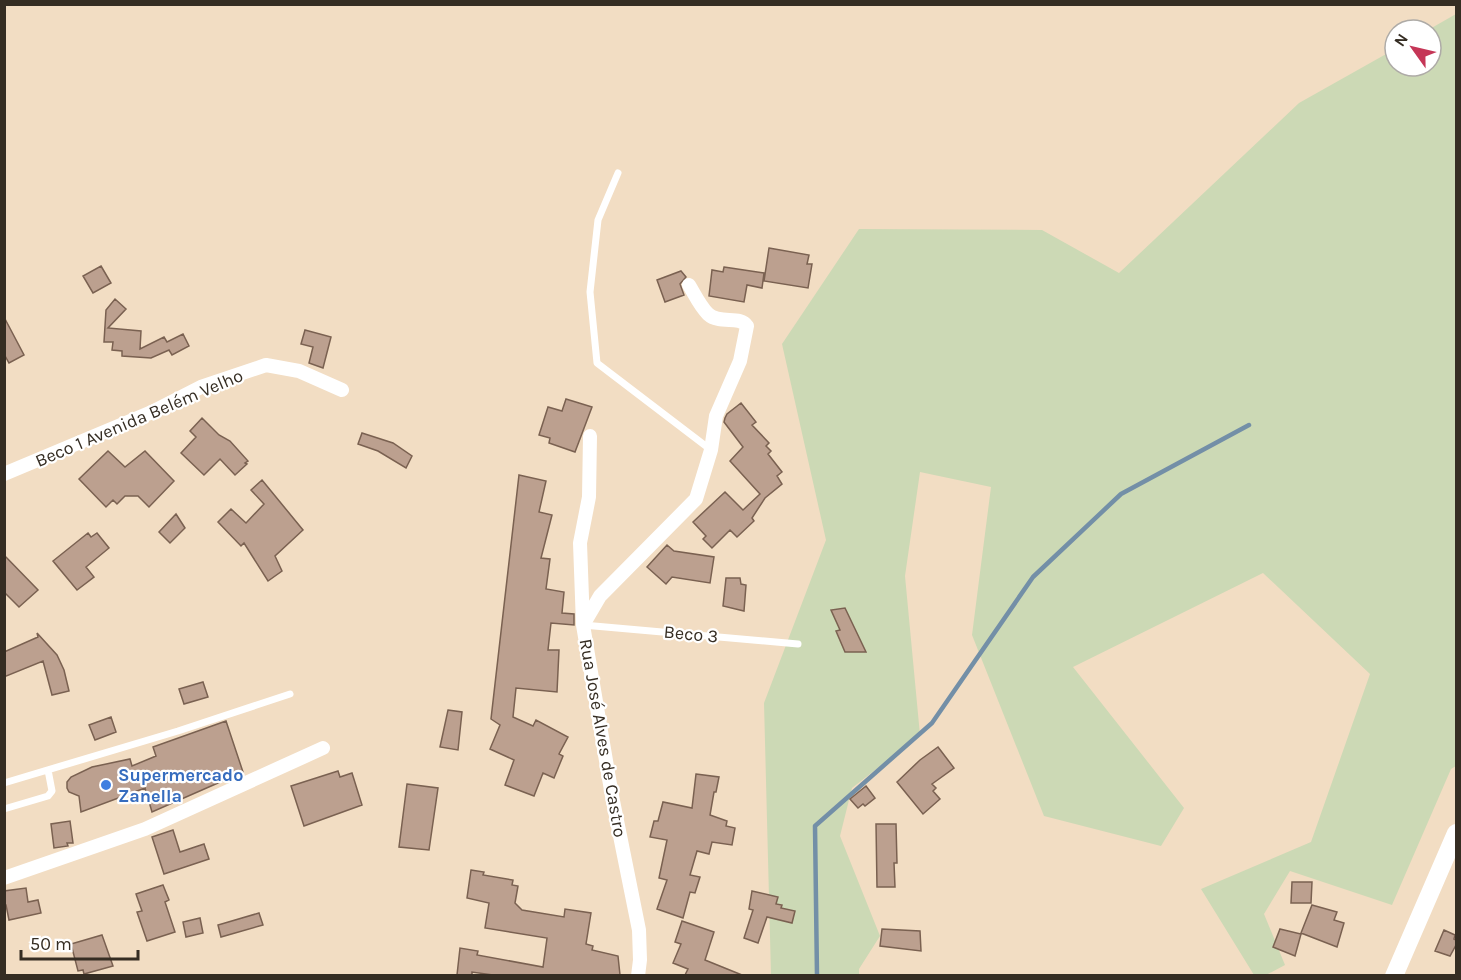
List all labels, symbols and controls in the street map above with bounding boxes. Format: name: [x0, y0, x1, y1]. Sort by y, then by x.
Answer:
north arrow: [1383, 18, 1443, 78]
text: N: [1390, 30, 1412, 50]
street label: Beco 1 Avenida Belém Velho: [32, 364, 246, 472]
street label: Beco 3: [663, 621, 719, 647]
street label: Rua José Alves de Castro: [575, 637, 631, 839]
place label: Supermercado Zanella: [118, 764, 243, 807]
marker: Supermercado Zanella: [99, 778, 113, 792]
scale bar: [21, 923, 138, 961]
text: 50 m: [30, 933, 72, 955]

